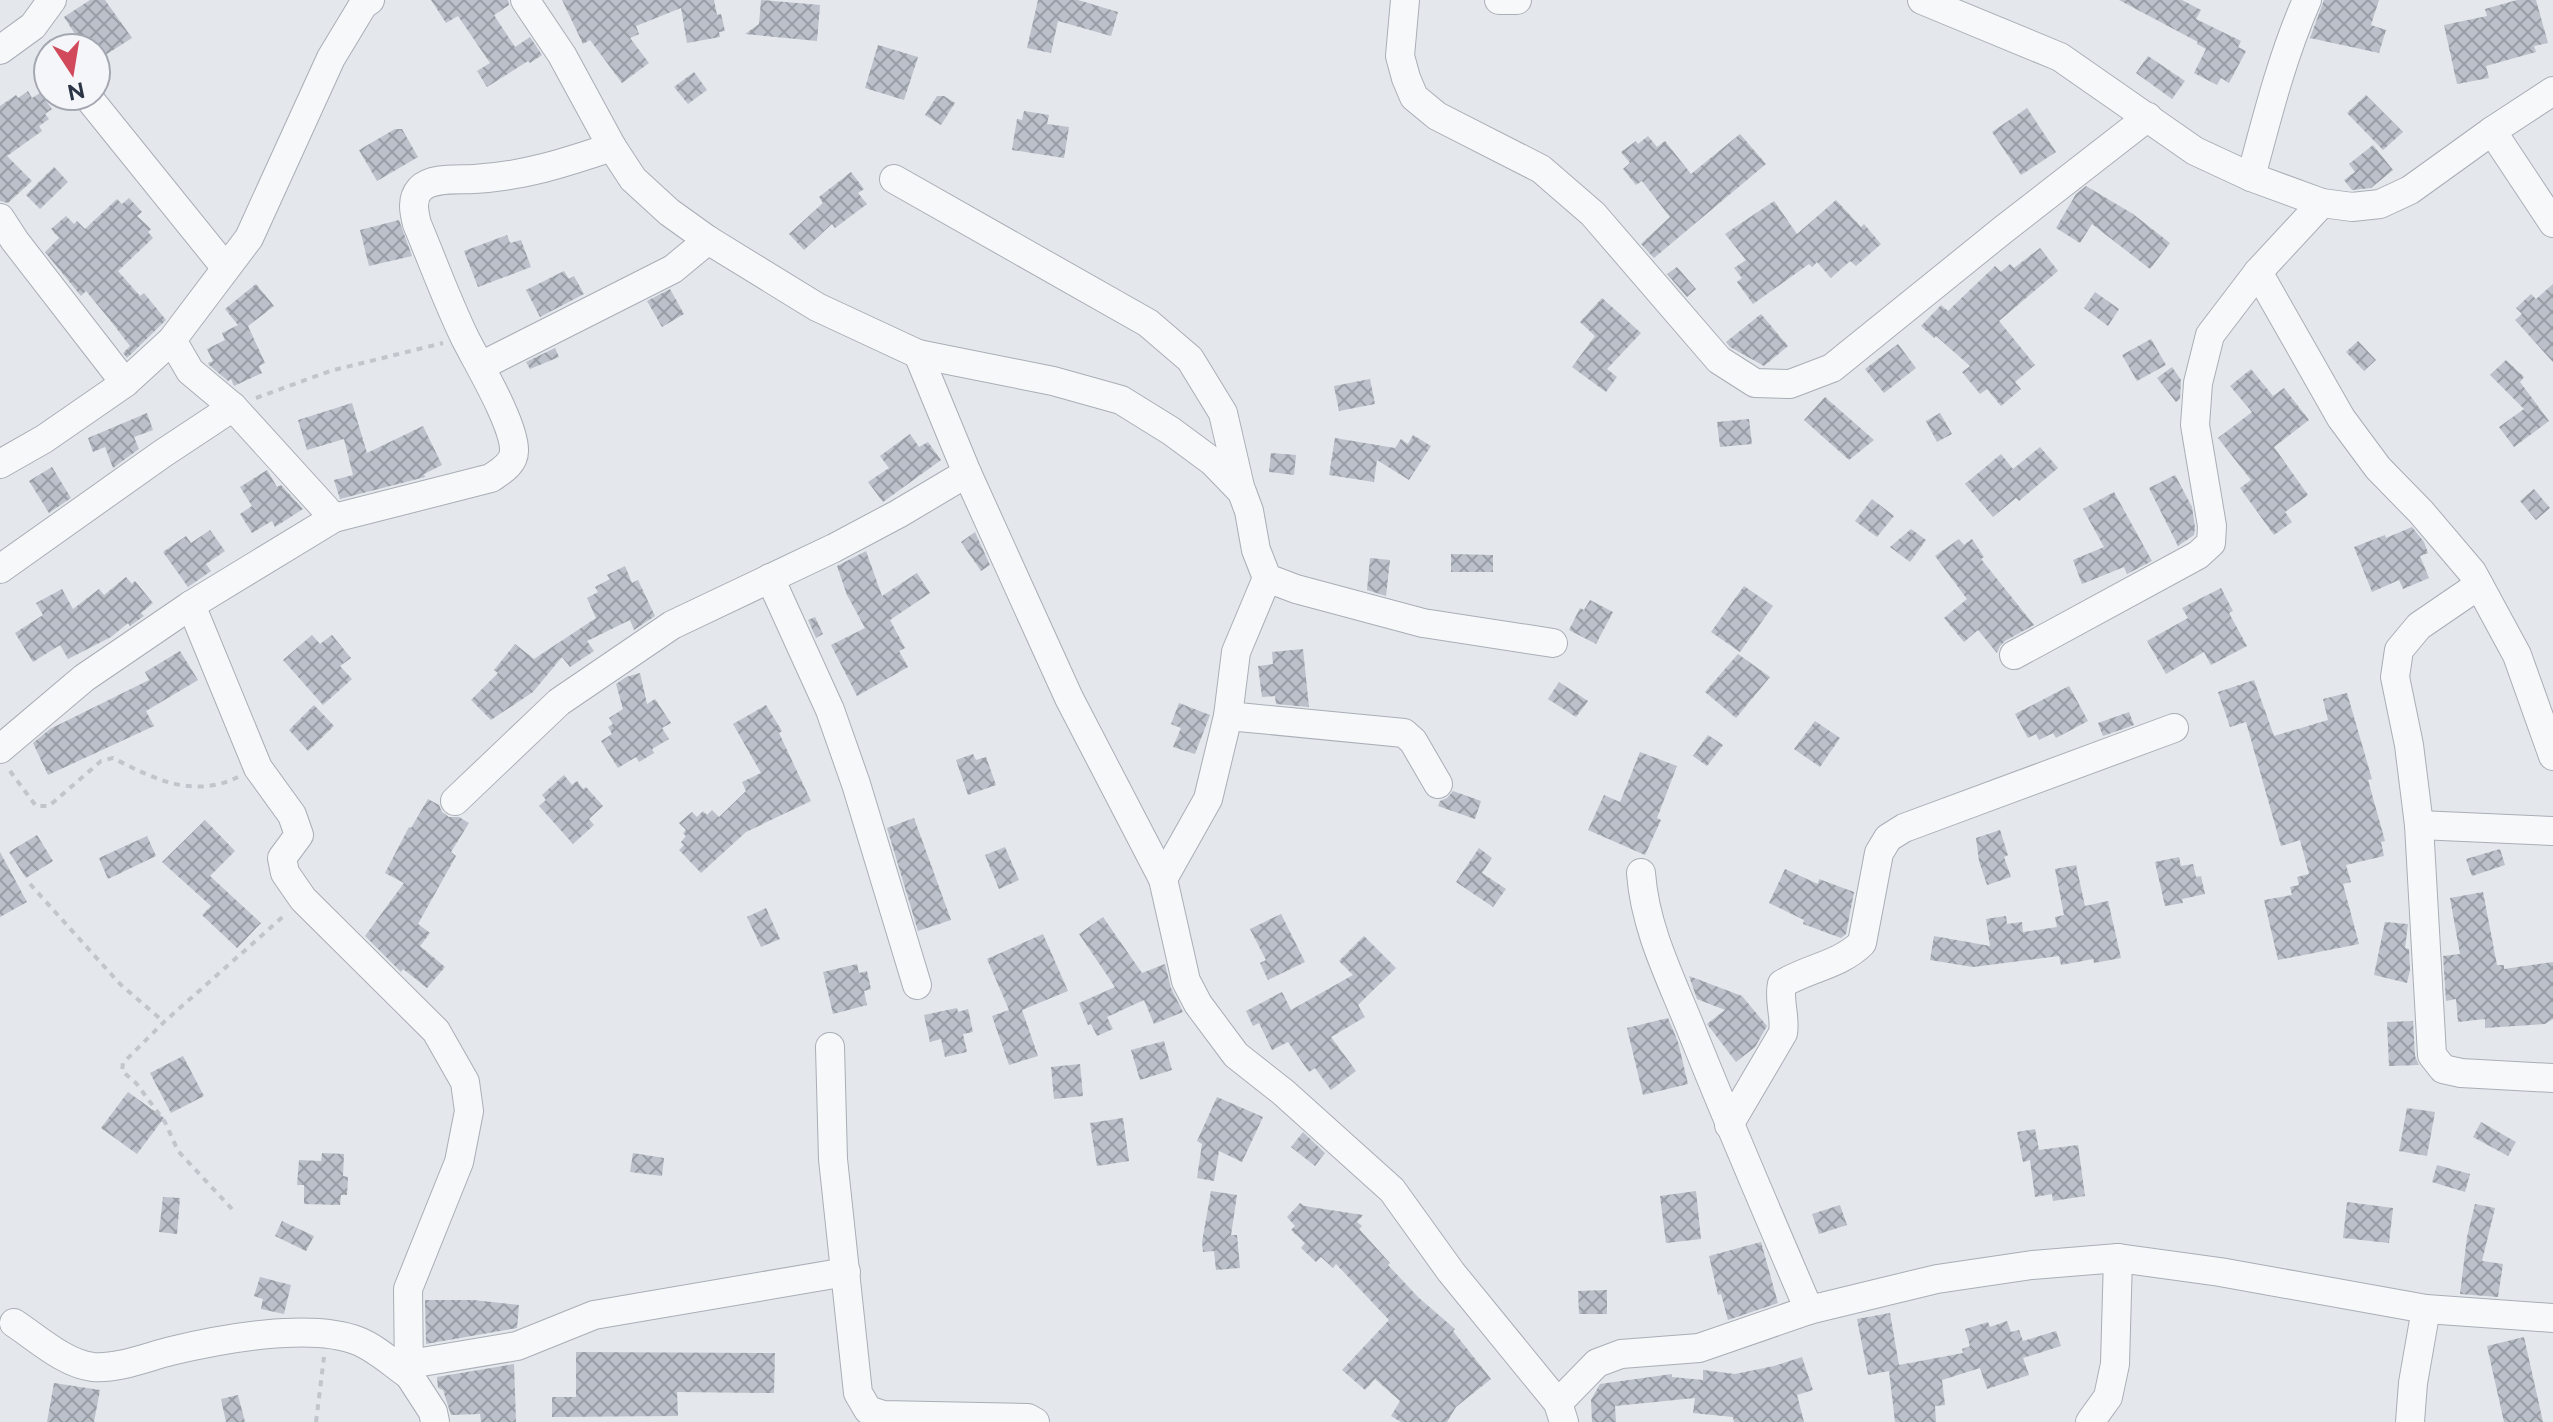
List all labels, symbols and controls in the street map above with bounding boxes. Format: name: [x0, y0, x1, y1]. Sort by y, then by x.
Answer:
north arrow: [32, 32, 112, 112]
text: N: [65, 77, 87, 106]

